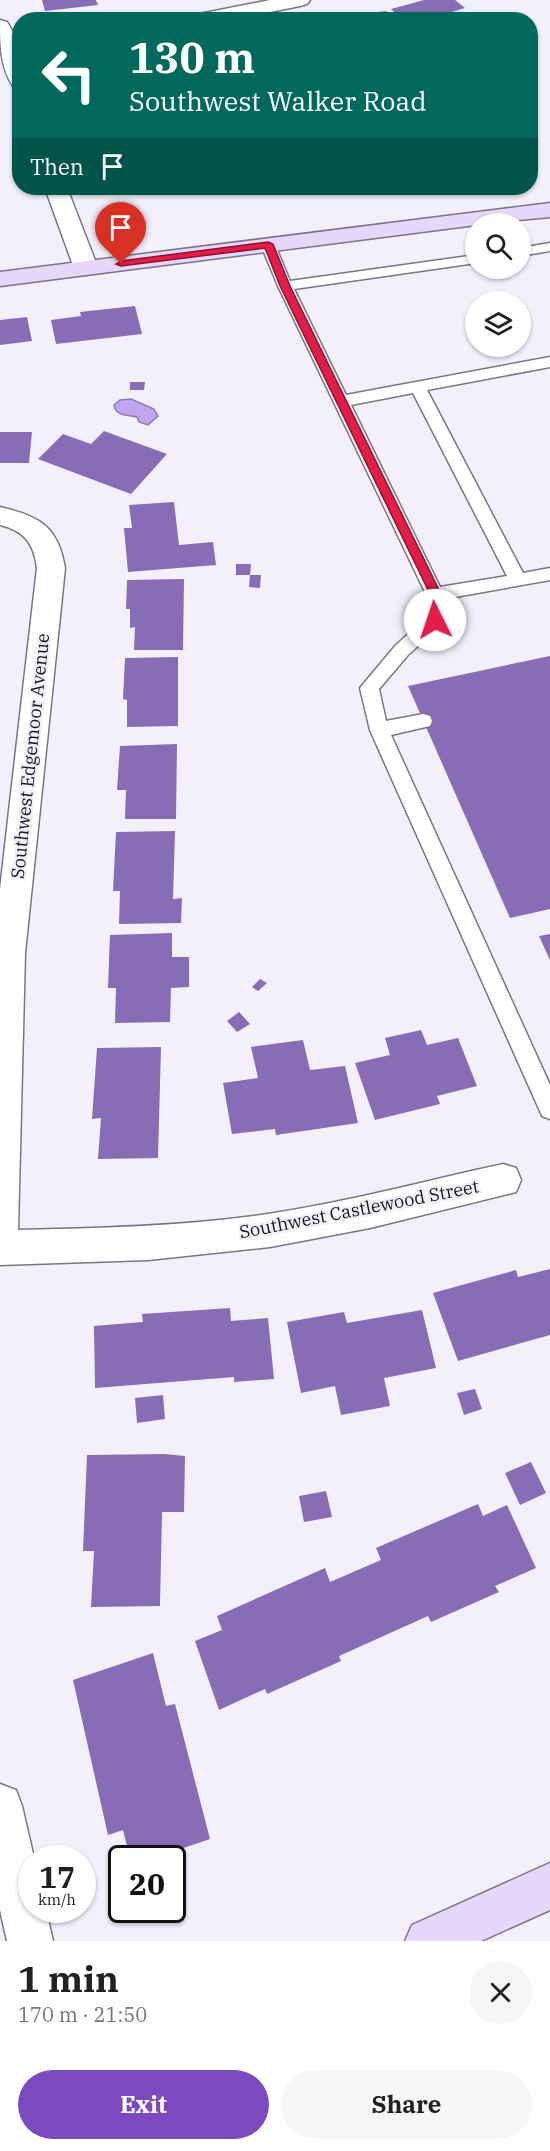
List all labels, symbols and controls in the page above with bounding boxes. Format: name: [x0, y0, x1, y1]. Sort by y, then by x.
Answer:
text: 130 m: [129, 30, 255, 85]
icon: left: [30, 36, 108, 114]
text: Southwest Walker Road: [129, 83, 427, 118]
icon: arrive: [96, 150, 129, 183]
text: Then: [30, 152, 84, 181]
pin: [95, 202, 146, 264]
icon: arrive: [104, 211, 137, 244]
map controls: [465, 213, 531, 357]
button: search: [465, 213, 531, 279]
button: layers: [465, 291, 531, 357]
position arrow: [403, 588, 467, 652]
street label: Southwest Edgemoor Avenue: [6, 632, 54, 880]
street label: Southwest Castlewood Street: [237, 1174, 481, 1244]
speed limit sign: 20: [108, 1845, 186, 1923]
text: 17: [39, 1857, 75, 1896]
text: km/h: [38, 1890, 76, 1909]
text: 1 min: [18, 1955, 119, 2002]
button: close: [469, 1961, 532, 2024]
text: 170 m · 21:50: [18, 2001, 147, 2028]
button: Exit: [18, 2070, 269, 2139]
button: Share: [281, 2070, 532, 2139]

